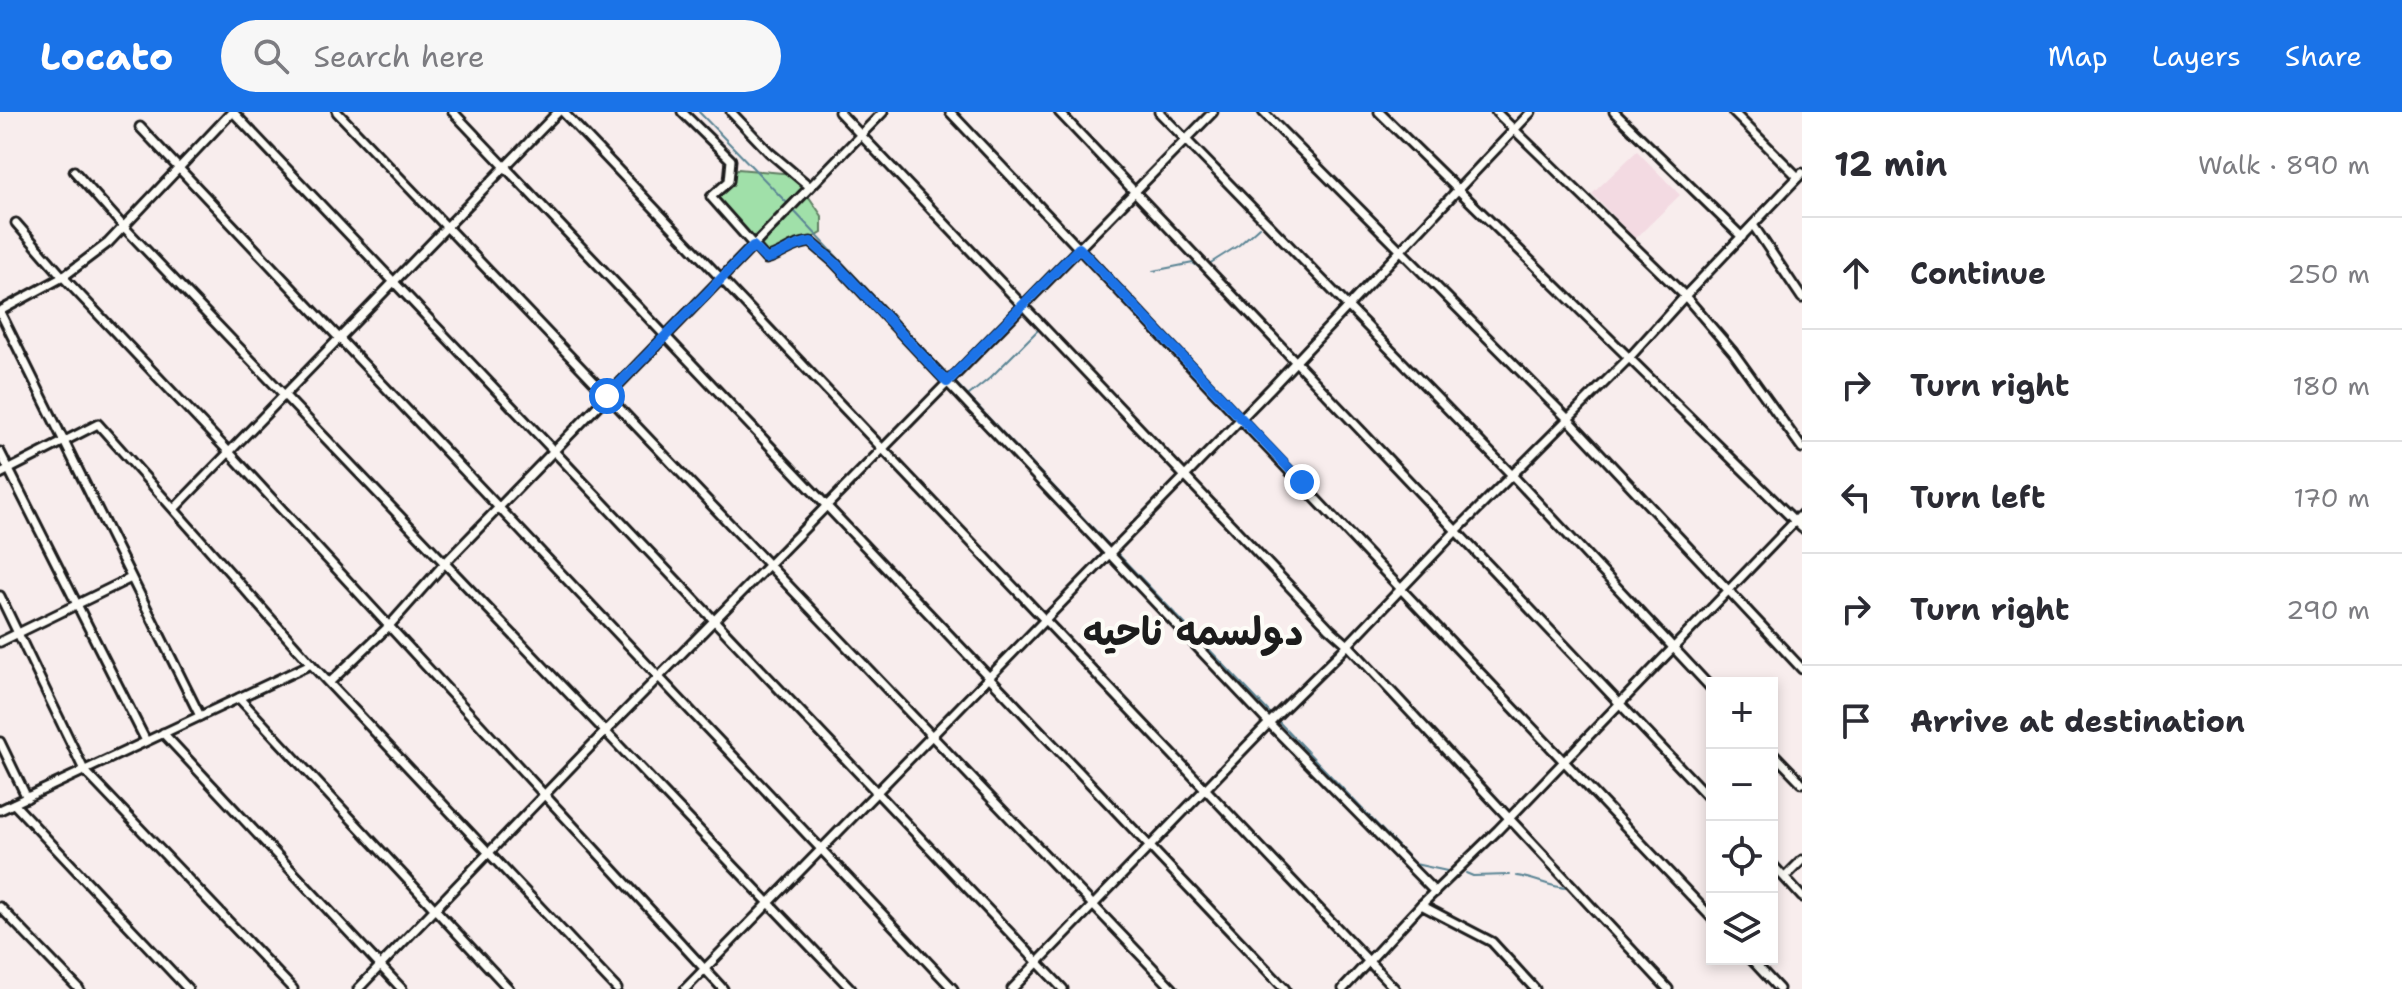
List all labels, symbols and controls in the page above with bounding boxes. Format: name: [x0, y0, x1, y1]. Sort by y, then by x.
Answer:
search box: [221, 20, 781, 92]
text: Locato: [40, 31, 173, 82]
icon: search: [249, 34, 293, 78]
text: Search here: [313, 36, 485, 77]
text: Map: [2048, 37, 2108, 75]
text: Layers: [2152, 37, 2241, 75]
text: Share: [2285, 37, 2362, 75]
text: 12 min: [1834, 141, 1947, 187]
text: Walk · 890 m: [2198, 147, 2370, 182]
icon: ahead: [1834, 251, 1878, 295]
text: Continue: [1910, 253, 2046, 294]
text: 250 m: [2287, 256, 2370, 291]
icon: right: [1834, 363, 1878, 407]
text: Turn right: [1910, 365, 2069, 406]
text: 180 m: [2292, 368, 2370, 403]
route start: [589, 378, 625, 414]
route end: [1284, 464, 1320, 500]
icon: left: [1834, 475, 1878, 519]
text: Turn left: [1910, 477, 2045, 518]
text: 170 m: [2293, 480, 2370, 515]
icon: right: [1834, 587, 1878, 631]
text: Turn right: [1910, 589, 2069, 630]
text: 290 m: [2286, 592, 2370, 627]
district label: دولسمه ناحیه: [1083, 606, 1303, 657]
map controls: [1706, 677, 1778, 965]
button: +: [1706, 677, 1778, 749]
icon: arrive: [1834, 699, 1878, 743]
text: Arrive at destination: [1910, 701, 2245, 742]
button: −: [1706, 749, 1778, 821]
button: locate: [1706, 821, 1778, 893]
button: layers: [1706, 893, 1778, 965]

